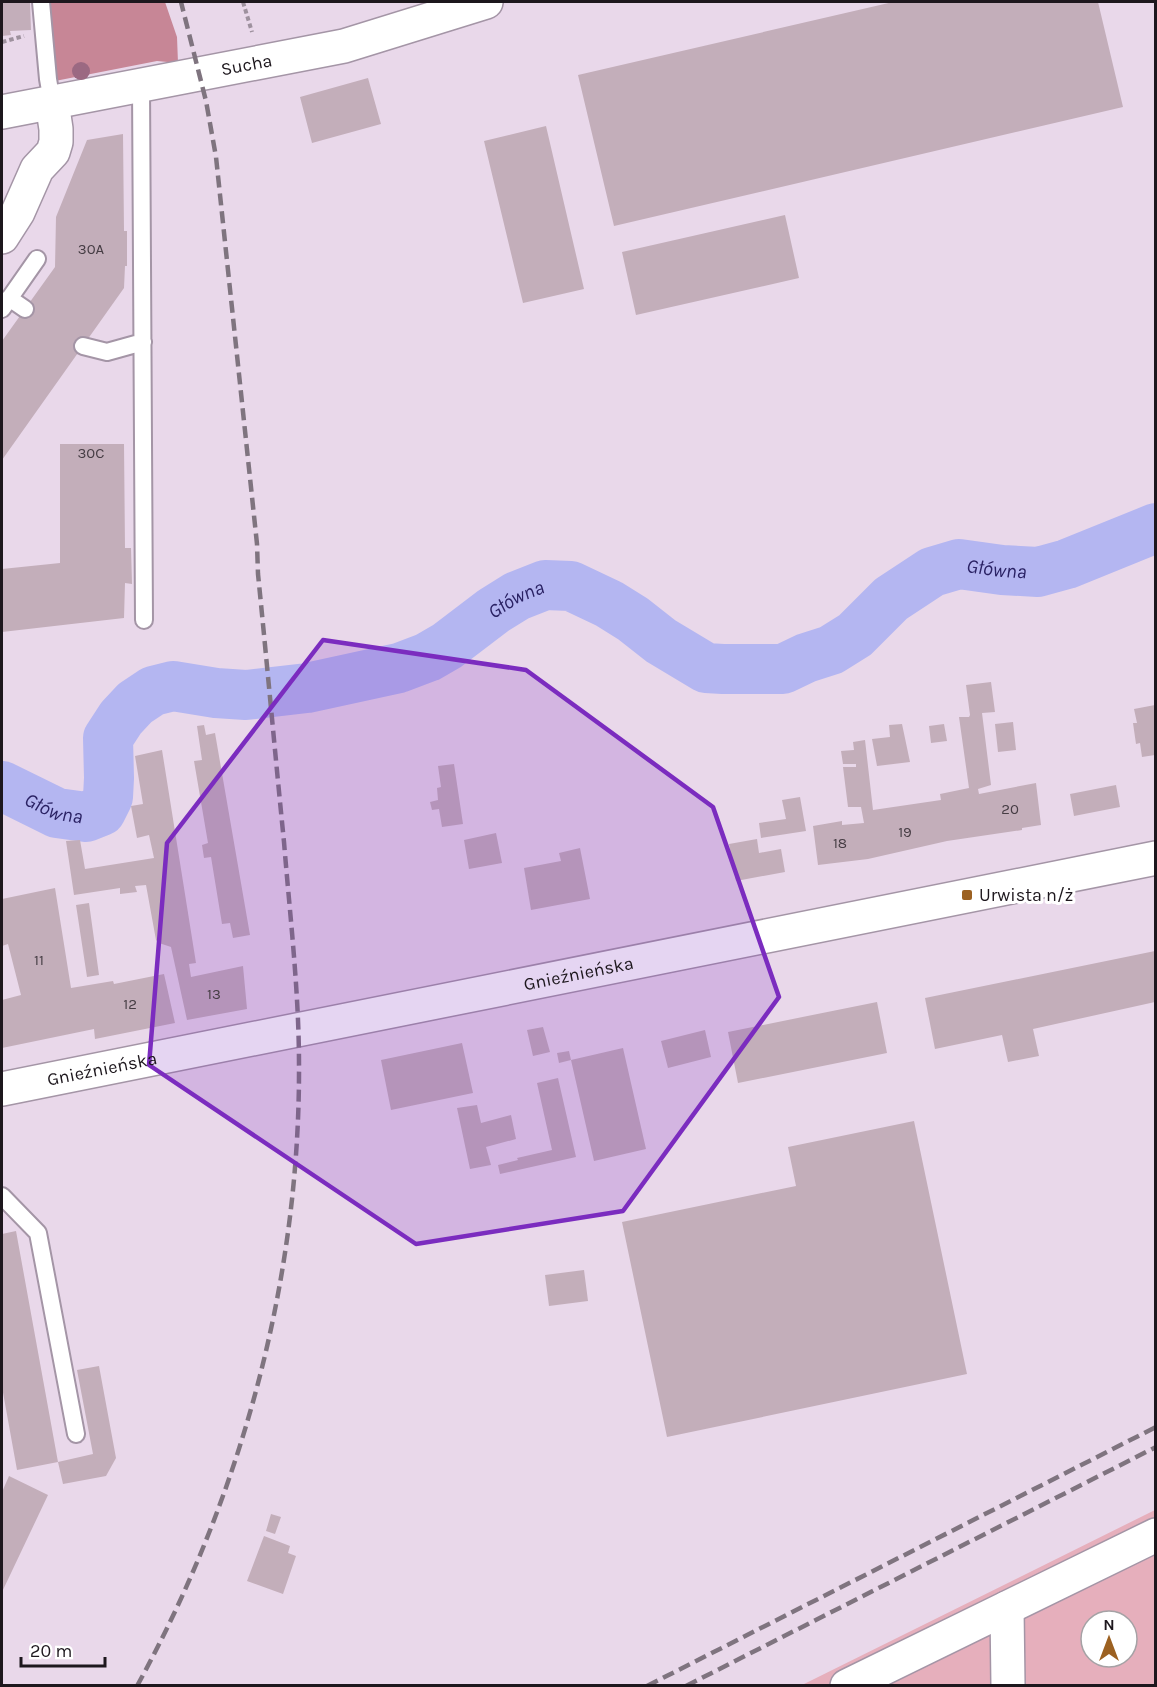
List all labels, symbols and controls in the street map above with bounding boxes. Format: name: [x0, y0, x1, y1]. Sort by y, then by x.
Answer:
street label: Sucha: [219, 49, 274, 81]
house number: 30A: [78, 240, 105, 258]
house number: 30C: [78, 444, 104, 462]
water label: Główna: [965, 554, 1027, 583]
water label: Główna: [484, 576, 547, 623]
water label: Główna: [21, 788, 84, 828]
house number: 20: [1001, 800, 1019, 818]
house number: 19: [898, 823, 912, 841]
house number: 18: [833, 834, 847, 852]
place label: Urwista n/ż: [979, 884, 1073, 906]
marker: Urwista n/ż: [960, 888, 974, 902]
house number: 11: [34, 951, 44, 969]
street label: Gnieźnieńska: [522, 952, 635, 995]
house number: 13: [207, 985, 221, 1003]
house number: 12: [123, 995, 137, 1013]
street label: Gnieźnieńska: [45, 1047, 159, 1091]
north arrow: [1079, 1609, 1139, 1669]
text: N: [1103, 1615, 1115, 1634]
scale bar: [21, 1630, 105, 1668]
text: 20 m: [30, 1640, 72, 1662]

